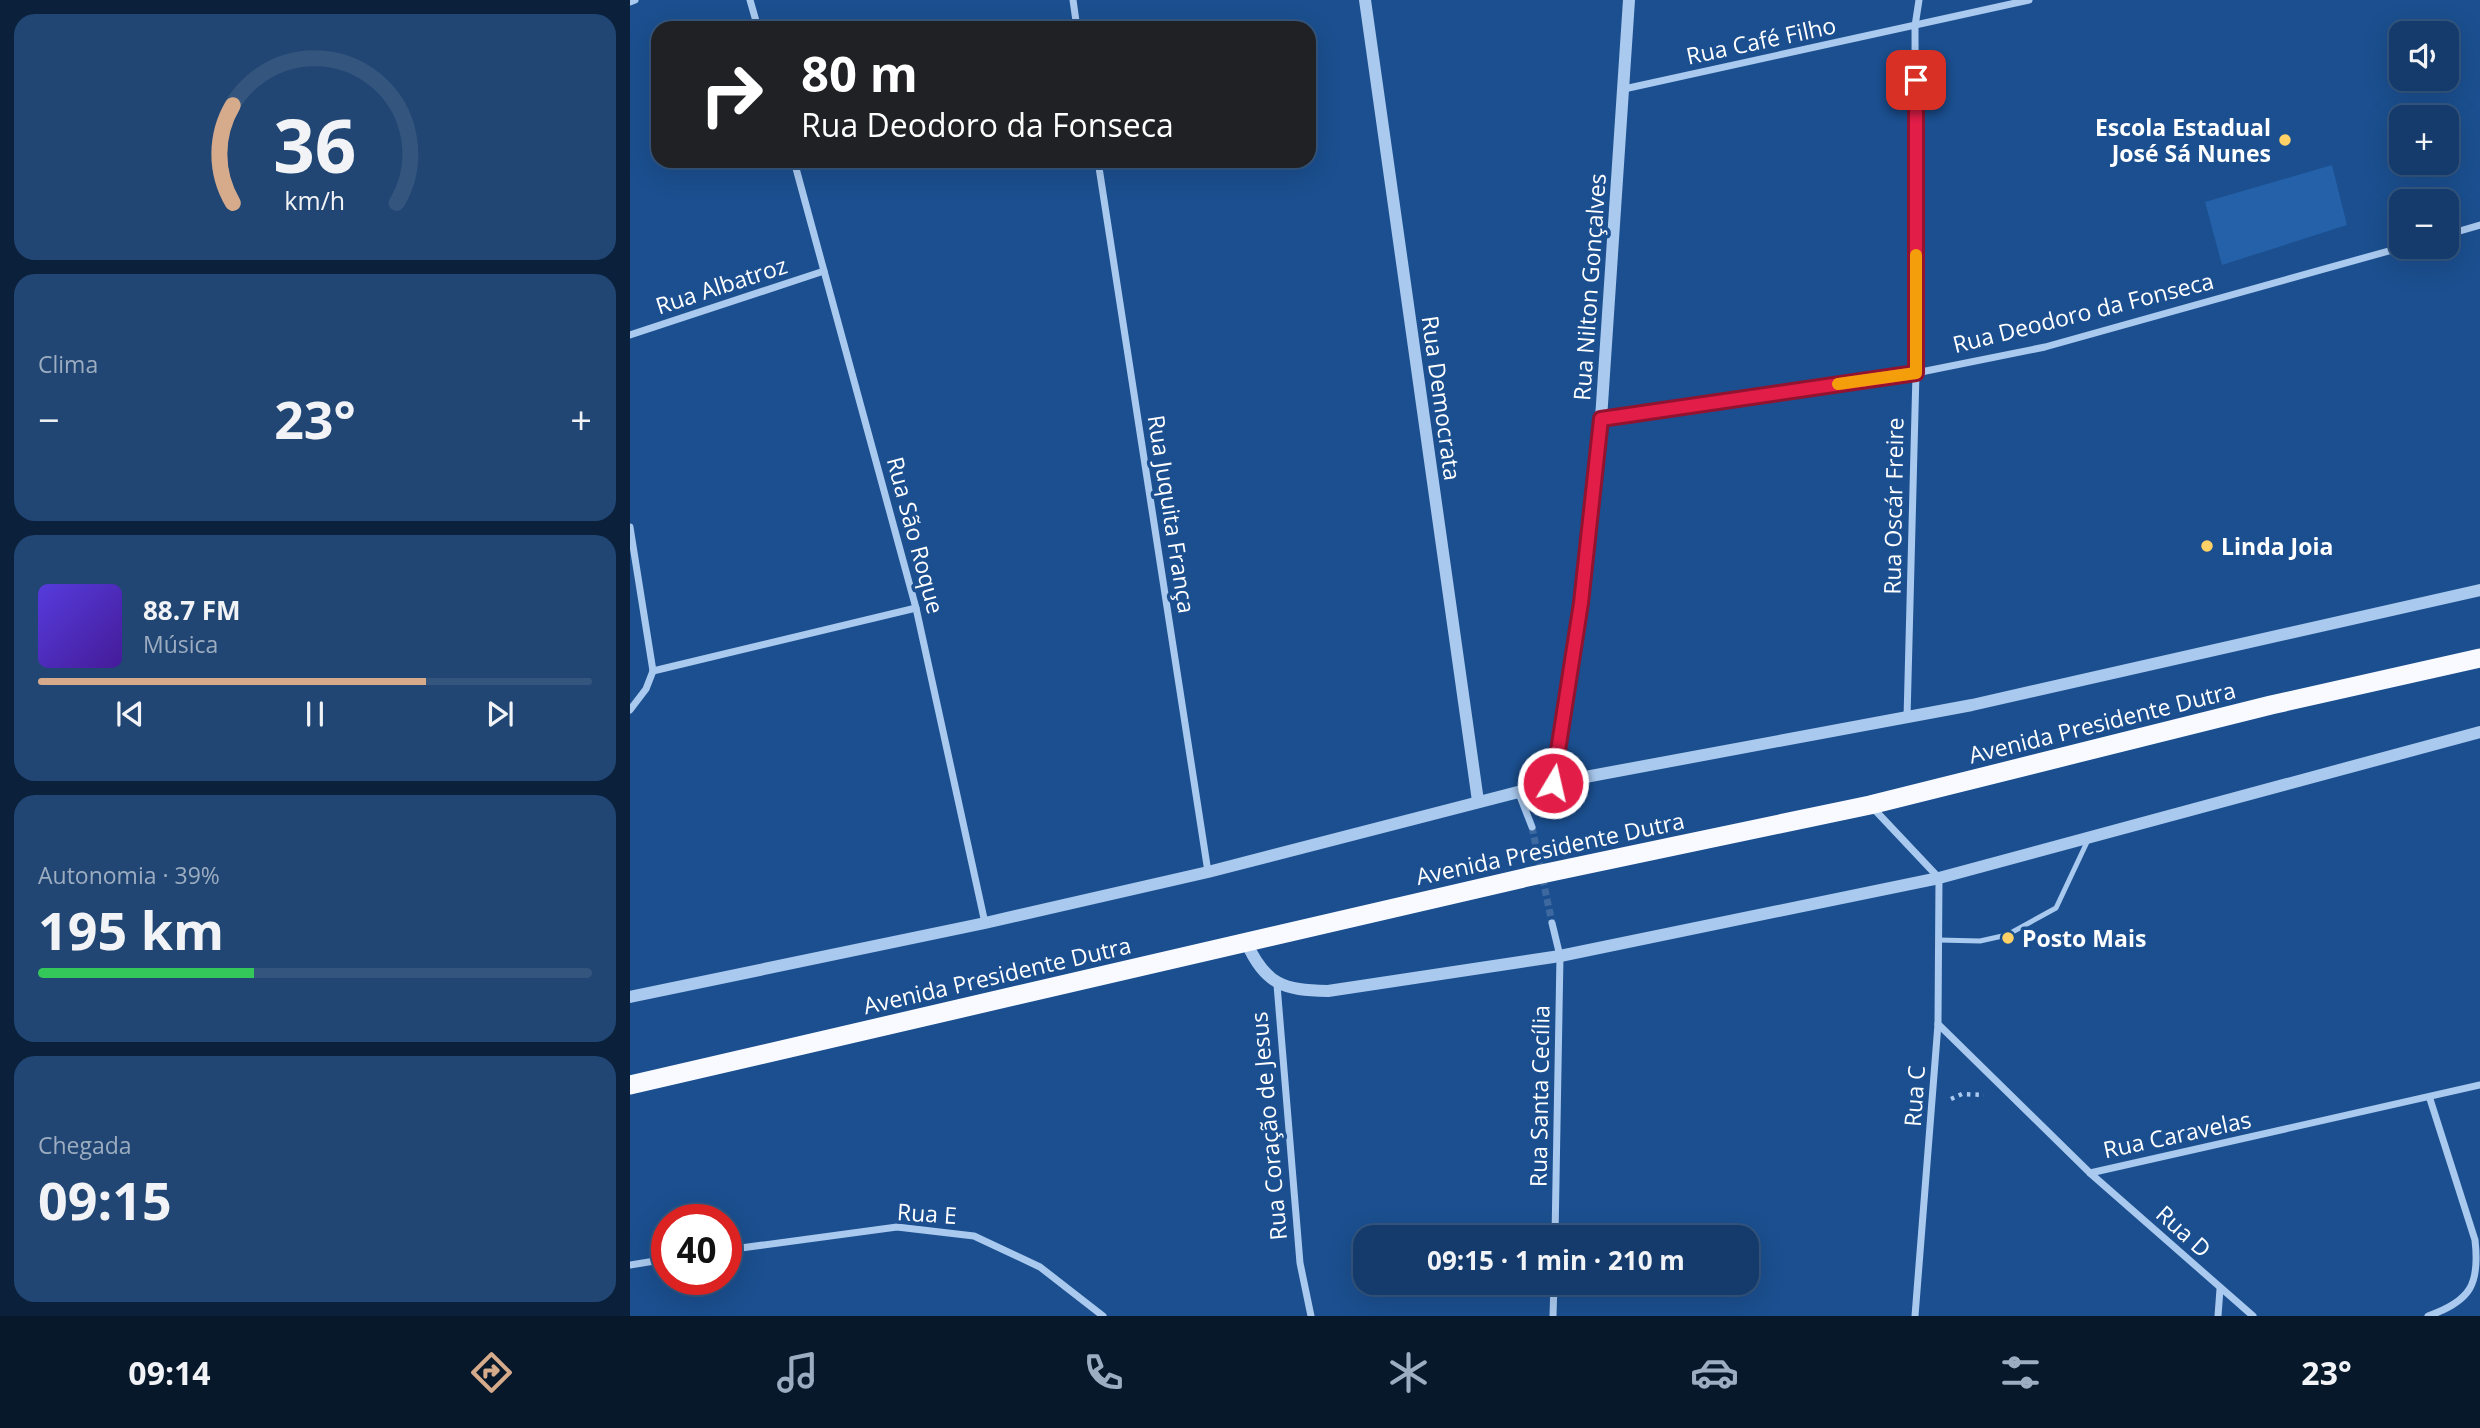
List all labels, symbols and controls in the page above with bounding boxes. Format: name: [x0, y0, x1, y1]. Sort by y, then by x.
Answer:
street label: Rua Café Filho: [1683, 9, 1839, 71]
map controls: [2389, 21, 2459, 259]
button: sound: [2389, 21, 2459, 91]
text: 80 m: [801, 40, 918, 106]
icon: right: [686, 49, 777, 140]
pin: [1886, 50, 1946, 110]
icon: arrive: [1897, 61, 1935, 99]
text: 36: [273, 96, 357, 195]
text: Rua Deodoro da Fonseca: [801, 103, 1174, 146]
button: +: [2389, 105, 2459, 175]
place label: Escola Estadual José Sá Nunes: [2095, 111, 2271, 169]
marker: Escola Estadual José Sá Nunes: [2277, 132, 2293, 148]
street label: Rua Nilton Gonçalves: [1565, 172, 1613, 402]
text: km/h: [285, 183, 345, 217]
button: −: [2389, 189, 2459, 259]
street label: Rua Albatroz: [651, 249, 791, 321]
street label: Rua Deodoro da Fonseca: [1949, 264, 2217, 360]
street label: Rua Democrata: [1415, 314, 1469, 482]
text: Clima: [38, 348, 98, 380]
text: 23°: [274, 383, 356, 454]
text: −: [38, 393, 60, 445]
text: +: [570, 393, 592, 445]
street label: Rua Juquita França: [1141, 413, 1203, 615]
street label: Rua Oscár Freire: [1875, 417, 1911, 595]
street label: Rua São Roque: [880, 453, 952, 617]
place label: Linda Joia: [2221, 530, 2333, 562]
marker: Linda Joia: [2199, 538, 2215, 554]
text: 88.7 FM: [143, 592, 241, 628]
text: Música: [143, 628, 218, 660]
street label: Avenida Presidente Dutra: [1965, 673, 2239, 771]
icon: previous: [111, 695, 149, 733]
icon: pause: [296, 695, 334, 733]
icon: next: [481, 695, 519, 733]
position arrow: [1516, 746, 1590, 820]
street label: Avenida Presidente Dutra: [1413, 804, 1687, 892]
text: Autonomia · 39%: [38, 859, 220, 891]
text: 195 km: [38, 894, 224, 965]
place label: Posto Mais: [2022, 922, 2146, 954]
street label: Avenida Presidente Dutra: [860, 929, 1134, 1021]
marker: Posto Mais: [2000, 930, 2016, 946]
street label: Rua Santa Cecília: [1521, 1005, 1557, 1187]
street label: Rua Coração de Jesus: [1242, 1010, 1294, 1242]
street label: Rua C: [1896, 1064, 1932, 1128]
street label: Rua Caravelas: [2100, 1103, 2254, 1165]
text: Chegada: [38, 1129, 132, 1161]
text: 09:15: [38, 1164, 172, 1235]
street label: Rua E: [896, 1195, 958, 1231]
street label: Rua D: [2150, 1198, 2218, 1264]
speed limit sign: 40: [651, 1204, 742, 1295]
text: 09:15 · 1 min · 210 m: [1427, 1242, 1685, 1278]
icon: directions: [467, 1348, 516, 1397]
icon: music: [773, 1348, 822, 1397]
icon: phone: [1079, 1348, 1128, 1397]
icon: climate: [1384, 1348, 1433, 1397]
icon: car: [1690, 1348, 1739, 1397]
icon: filters: [1996, 1348, 2045, 1397]
text: 09:14: [128, 1351, 211, 1394]
text: 23°: [2301, 1351, 2352, 1394]

